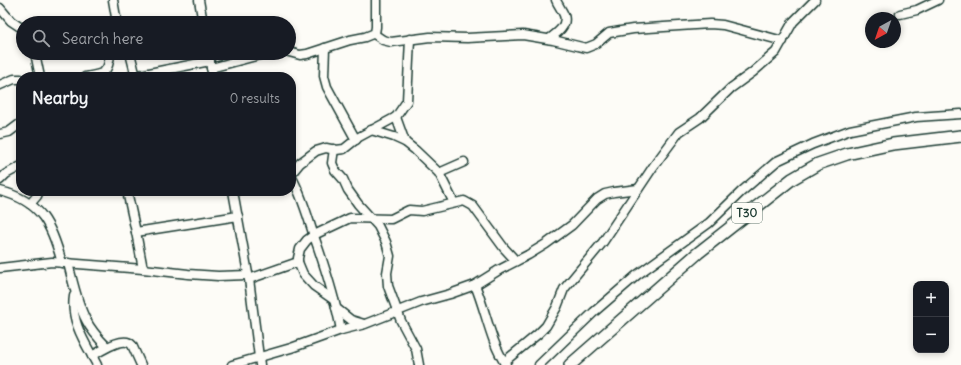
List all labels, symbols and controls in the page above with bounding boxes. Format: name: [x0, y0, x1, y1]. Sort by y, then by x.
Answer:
north arrow: [865, 12, 901, 48]
search box: [16, 16, 296, 60]
icon: search: [30, 27, 52, 49]
text: Search here: [62, 29, 143, 48]
text: Nearby: [32, 87, 88, 109]
text: 0 results: [230, 90, 280, 107]
road number: T30: [732, 203, 762, 223]
map controls: [913, 281, 949, 353]
button: +: [913, 281, 949, 317]
button: −: [913, 317, 949, 353]

